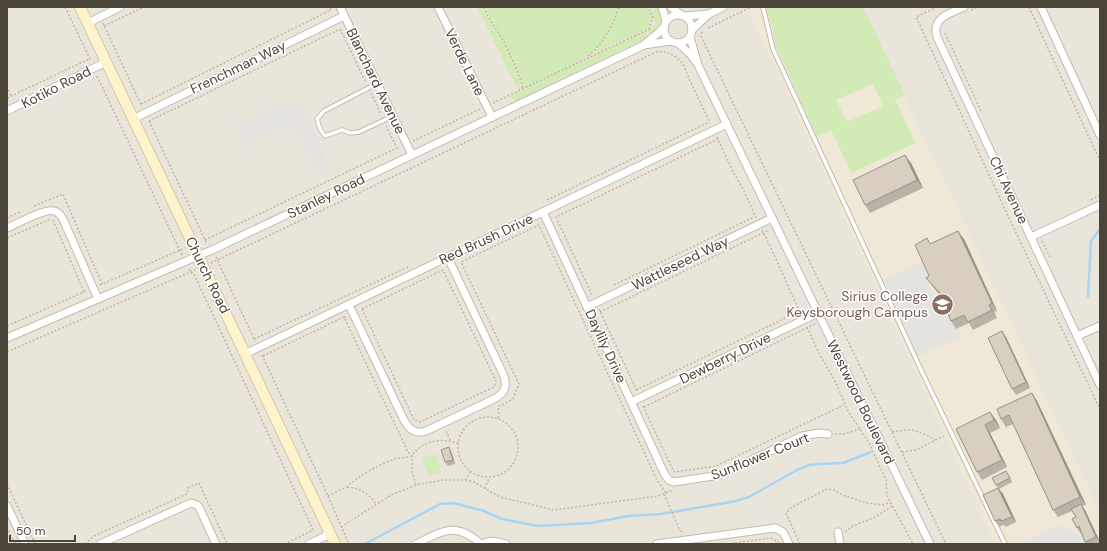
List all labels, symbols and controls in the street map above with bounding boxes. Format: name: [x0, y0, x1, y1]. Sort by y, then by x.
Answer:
street label: Blanchard Avenue: [343, 25, 410, 137]
street label: Verde Lane: [441, 25, 489, 99]
street label: Frenchman Way: [187, 36, 289, 98]
street label: Kotiko Road: [18, 62, 94, 112]
street label: Chi Avenue: [985, 153, 1033, 227]
street label: Stanley Road: [284, 169, 368, 223]
street label: Red Brush Drive: [436, 209, 536, 269]
street label: Wattleseed Way: [628, 232, 732, 294]
street label: Church Road: [182, 234, 234, 316]
place label: Sirius College Keysborough Campus: [786, 287, 928, 321]
school or university icon: Sirius College Keysborough Campus: [930, 291, 956, 317]
street label: Daylily Drive: [581, 306, 631, 386]
street label: Dewberry Drive: [676, 328, 774, 388]
street label: Westwood Boulevard: [823, 337, 899, 467]
street label: Sunflower Court: [708, 428, 812, 484]
scale bar: [10, 517, 75, 543]
text: 50 m: [16, 523, 45, 539]

